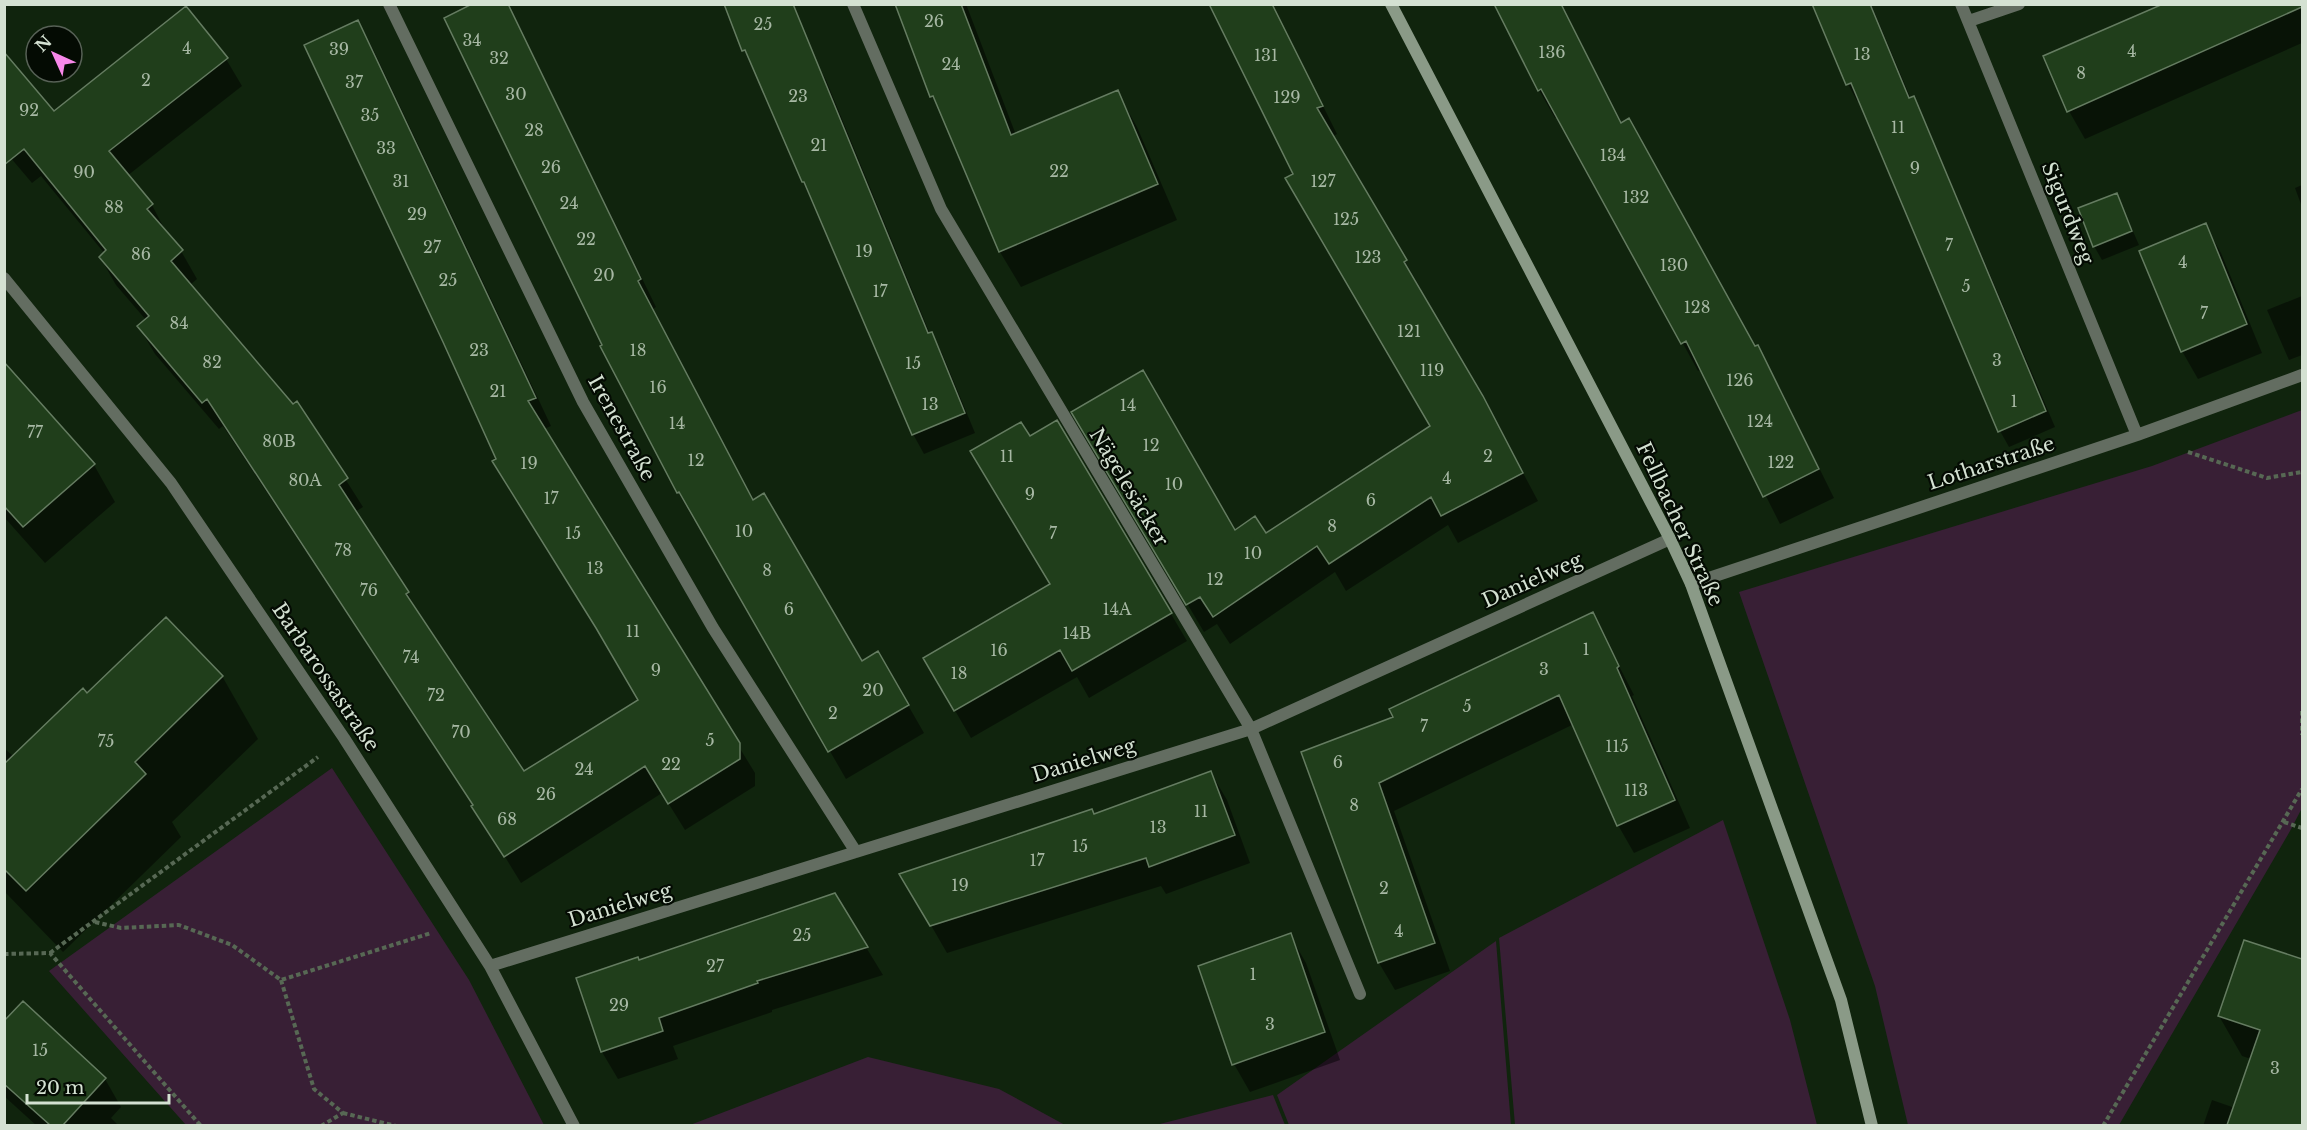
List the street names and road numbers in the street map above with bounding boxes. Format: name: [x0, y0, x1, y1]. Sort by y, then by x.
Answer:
street label: Sigurdweg: [2037, 158, 2100, 268]
street label: Irenestraße: [583, 371, 661, 485]
street label: Nägelesäcker: [1084, 424, 1174, 551]
street label: Lotharstraße: [1925, 431, 2057, 495]
street label: Fellbacher Straße: [1632, 438, 1728, 610]
street label: Danielweg: [1478, 547, 1587, 613]
street label: Barbarossastraße: [267, 598, 385, 756]
street label: Danielweg: [1029, 733, 1140, 787]
street label: Danielweg: [565, 878, 676, 932]

